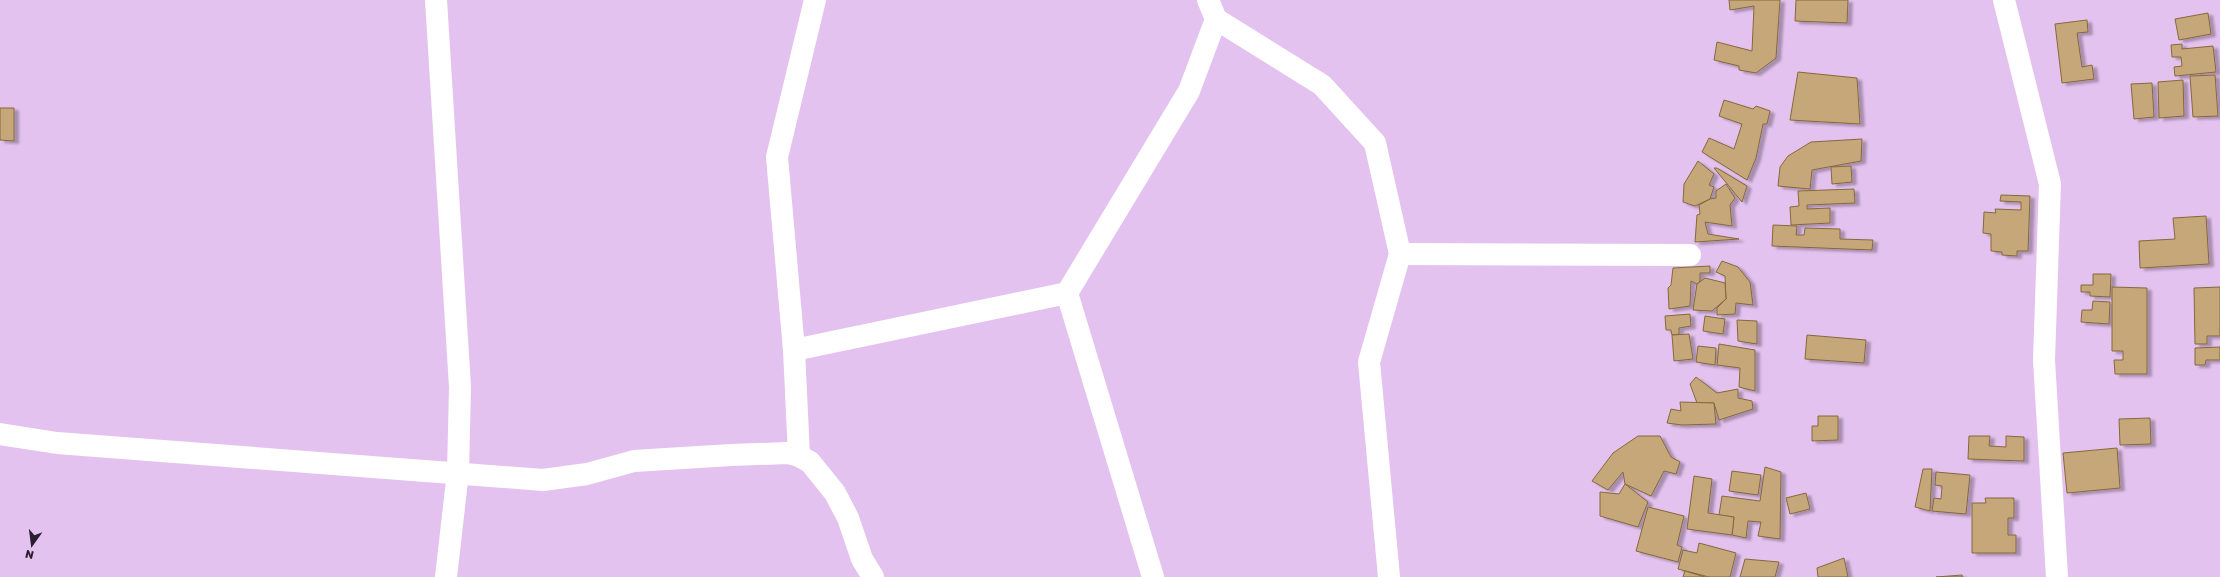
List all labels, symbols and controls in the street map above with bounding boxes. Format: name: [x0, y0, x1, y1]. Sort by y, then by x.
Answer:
north arrow: [12, 525, 52, 565]
text: N: [24, 548, 35, 563]

